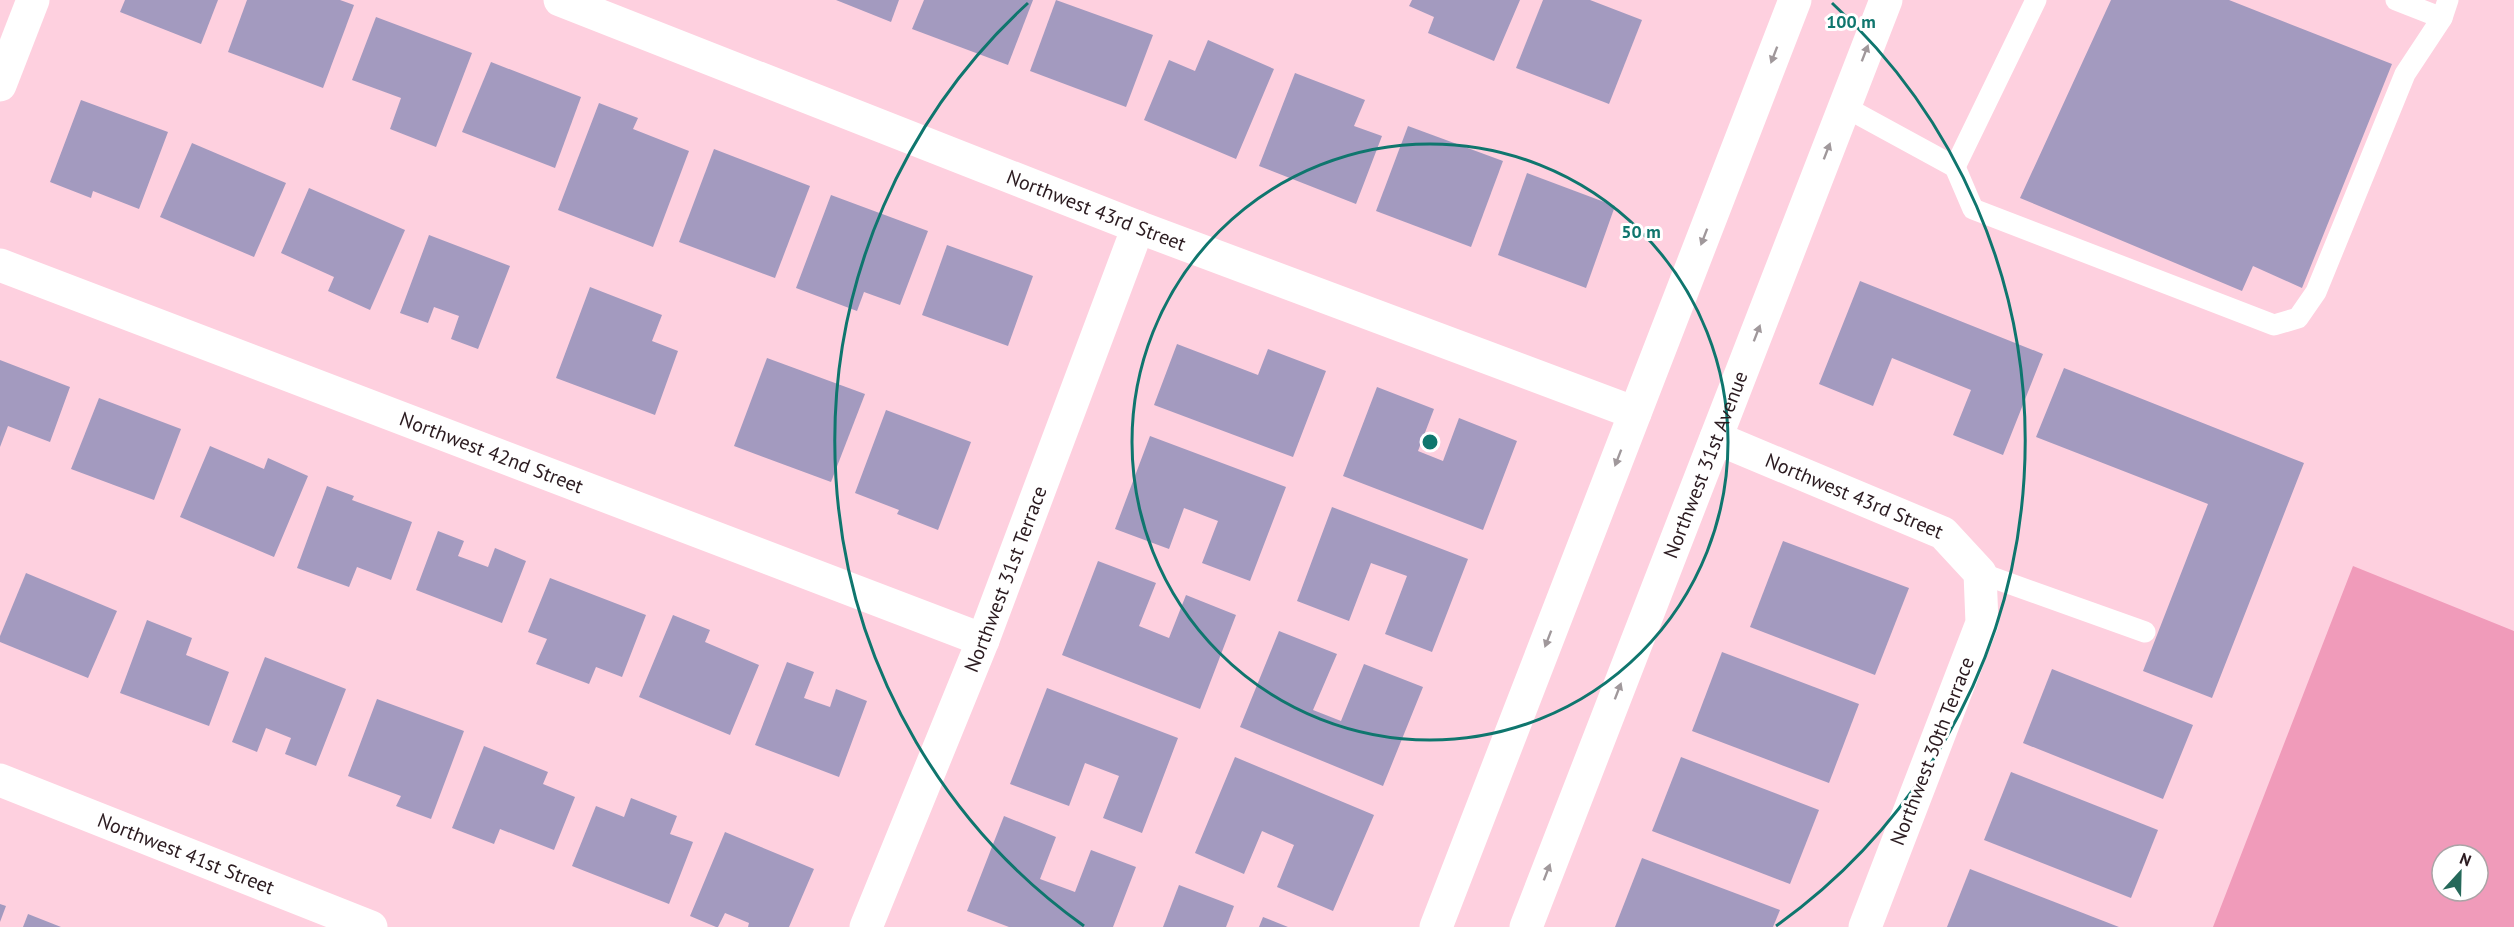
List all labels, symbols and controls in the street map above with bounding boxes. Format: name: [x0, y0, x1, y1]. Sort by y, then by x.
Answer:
text: 100 m: [1826, 10, 1876, 33]
one-way arrow: [1860, 44, 1870, 62]
one-way arrow: [1769, 46, 1779, 64]
one-way arrow: [1823, 142, 1833, 160]
street label: Northwest 43rd Street: [1003, 164, 1190, 257]
text: 50 m: [1621, 220, 1661, 243]
one-way arrow: [1698, 228, 1708, 246]
one-way arrow: [1752, 323, 1762, 341]
street label: Northwest 31st Avenue: [1657, 367, 1754, 562]
street label: Northwest 42nd Street: [396, 406, 587, 499]
centre of rings: [1420, 432, 1440, 452]
street label: Northwest 43rd Street: [1762, 447, 1947, 545]
one-way arrow: [1613, 449, 1623, 467]
street label: Northwest 31st Terrace: [958, 482, 1053, 676]
one-way arrow: [1542, 631, 1552, 649]
street label: Northwest 30th Terrace: [1884, 653, 1980, 849]
one-way arrow: [1613, 681, 1623, 699]
street label: Northwest 41st Street: [94, 807, 278, 900]
north arrow: [2430, 843, 2490, 903]
text: N: [2457, 848, 2474, 870]
one-way arrow: [1543, 863, 1553, 881]

